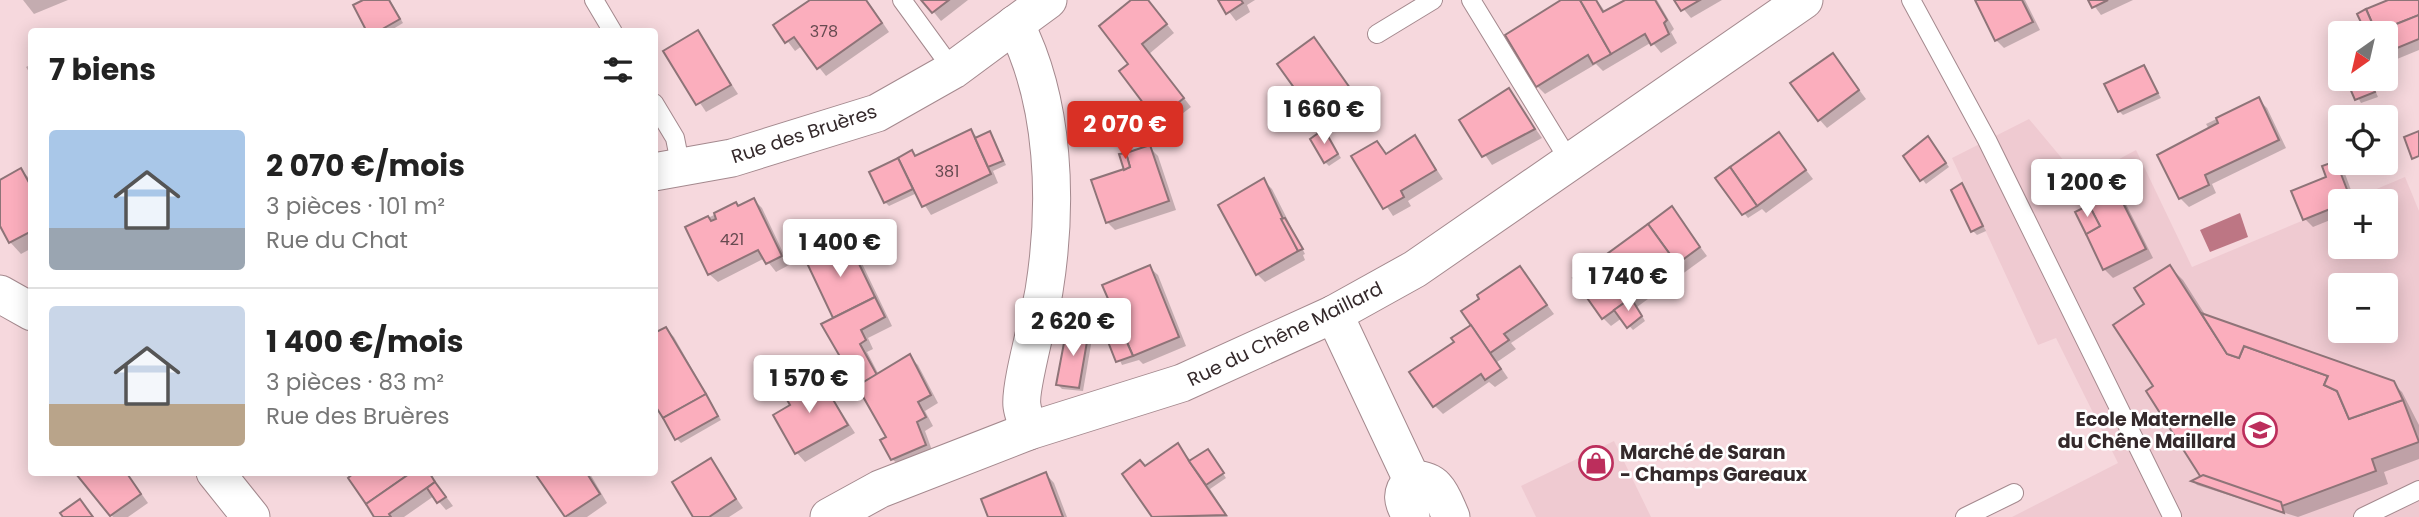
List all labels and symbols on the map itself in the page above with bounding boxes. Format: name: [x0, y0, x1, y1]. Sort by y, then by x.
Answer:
house number: 378: [810, 20, 838, 43]
north arrow: [2328, 21, 2398, 91]
pin: 1 660 €: [1259, 86, 1389, 146]
street label: Rue des Bruères: [728, 98, 880, 170]
pin: 2 070 €: [1060, 102, 1190, 161]
house number: 381: [935, 160, 959, 183]
pin: 1 200 €: [2022, 160, 2152, 219]
pin: 1 400 €: [775, 219, 905, 279]
house number: 421: [720, 228, 744, 251]
pin: 1 740 €: [1563, 254, 1693, 313]
street label: Rue du Chêne Maillard: [1183, 275, 1387, 393]
pin: 2 620 €: [1008, 298, 1138, 358]
pin: 1 570 €: [744, 356, 874, 415]
place label: Ecole Maternelle du Chêne Maillard: [2058, 406, 2236, 455]
school or university icon: Ecole Maternelle du Chêne Maillard: [2241, 411, 2279, 449]
place label: Marché de Saran - Champs Gareaux: [1620, 439, 1808, 488]
shop icon: Marché de Saran - Champs Gareaux: [1577, 444, 1615, 482]

